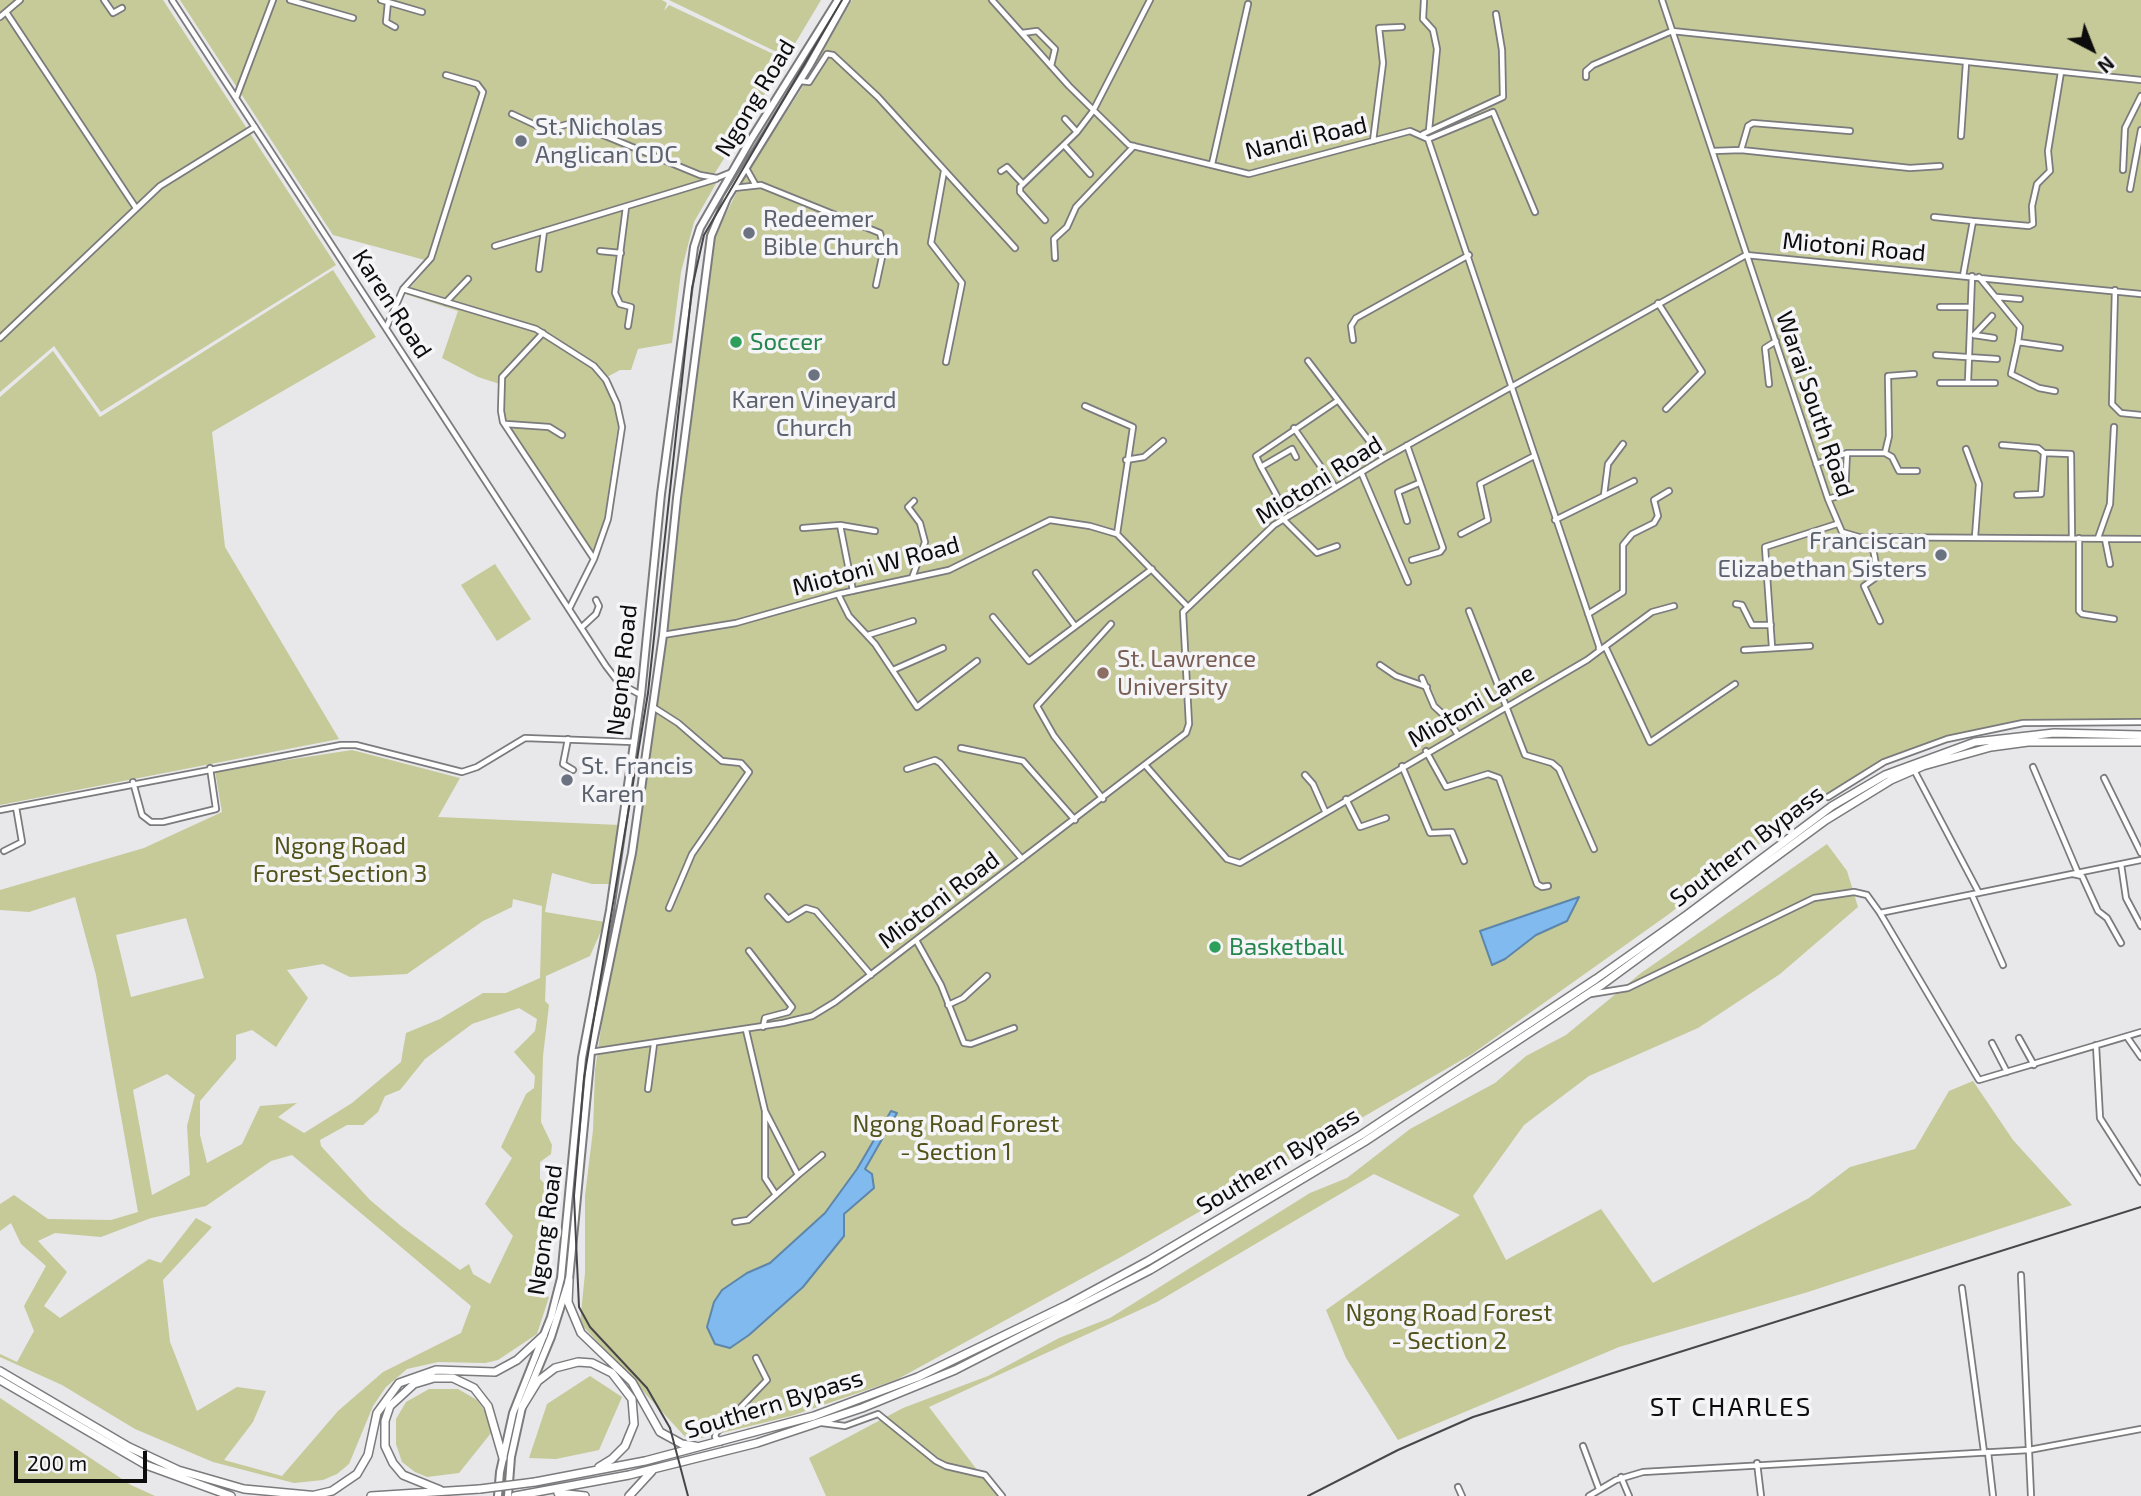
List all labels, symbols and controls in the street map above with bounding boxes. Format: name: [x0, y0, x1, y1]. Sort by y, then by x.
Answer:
north arrow: [2057, 14, 2127, 84]
street label: Ngong Road: [709, 34, 801, 162]
text: N: [2094, 52, 2119, 78]
street label: Nandi Road: [1242, 110, 1370, 166]
place label: St. Nicholas Anglican CDC: [535, 113, 678, 169]
marker: St. Nicholas Anglican CDC: [513, 133, 529, 149]
place label: Redeemer Bible Church: [763, 205, 899, 261]
marker: Redeemer Bible Church: [741, 225, 757, 241]
street label: Miotoni Road: [1781, 226, 1927, 268]
street label: Karen Road: [346, 244, 438, 364]
street label: Warai South Road: [1770, 307, 1860, 501]
place label: Soccer: [750, 328, 823, 356]
marker: Soccer: [728, 334, 744, 350]
marker: Karen Vineyard Church: [806, 367, 822, 383]
place label: Karen Vineyard Church: [731, 386, 897, 442]
street label: Miotoni Road: [1250, 430, 1388, 530]
place label: Franciscan Elizabethan Sisters: [1717, 527, 1927, 583]
street label: Miotoni W Road: [789, 530, 963, 602]
marker: Franciscan Elizabethan Sisters: [1933, 547, 1949, 563]
street label: Ngong Road: [601, 603, 643, 737]
place label: St. Lawrence University: [1117, 645, 1256, 701]
street label: Miotoni Lane: [1403, 658, 1539, 754]
marker: St. Lawrence University: [1095, 665, 1111, 681]
place label: St. Francis Karen: [581, 752, 693, 808]
marker: St. Francis Karen: [559, 772, 575, 788]
street label: Southern Bypass: [1665, 779, 1829, 913]
park label: Ngong Road Forest Section 3: [253, 832, 427, 888]
street label: Miotoni Road: [873, 845, 1005, 955]
place label: Basketball: [1229, 933, 1344, 961]
marker: Basketball: [1207, 939, 1223, 955]
street label: Southern Bypass: [1191, 1101, 1365, 1221]
park label: Ngong Road Forest - Section 1: [853, 1110, 1059, 1166]
street label: Ngong Road: [522, 1163, 568, 1297]
park label: Ngong Road Forest - Section 2: [1346, 1299, 1552, 1355]
street label: Southern Bypass: [681, 1363, 867, 1445]
district label: ST CHARLES: [1651, 1391, 1811, 1423]
scale bar: [18, 1436, 150, 1480]
text: 200 m: [27, 1450, 87, 1475]

